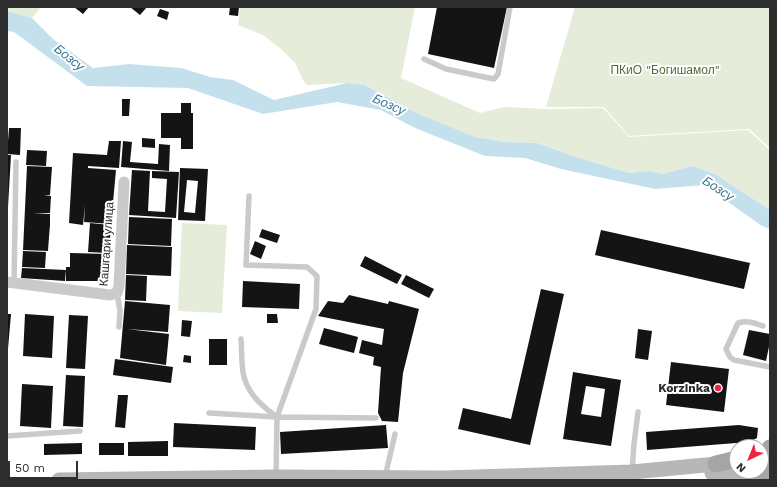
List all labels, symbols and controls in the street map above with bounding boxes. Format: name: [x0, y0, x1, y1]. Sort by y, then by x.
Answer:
water label: Бозсу: [51, 41, 87, 75]
park label: ПКиО "Богишамол": [610, 63, 720, 77]
water label: Бозсу: [370, 91, 408, 119]
water label: Бозсу: [699, 173, 737, 205]
street label: Кашгари улица: [97, 201, 117, 287]
place label: Korzinka: [658, 381, 710, 395]
marker: Korzinka: [713, 383, 723, 393]
north arrow: [729, 439, 769, 479]
scale bar: [10, 453, 80, 479]
text: N: [734, 460, 749, 475]
text: 50 m: [15, 461, 45, 475]

